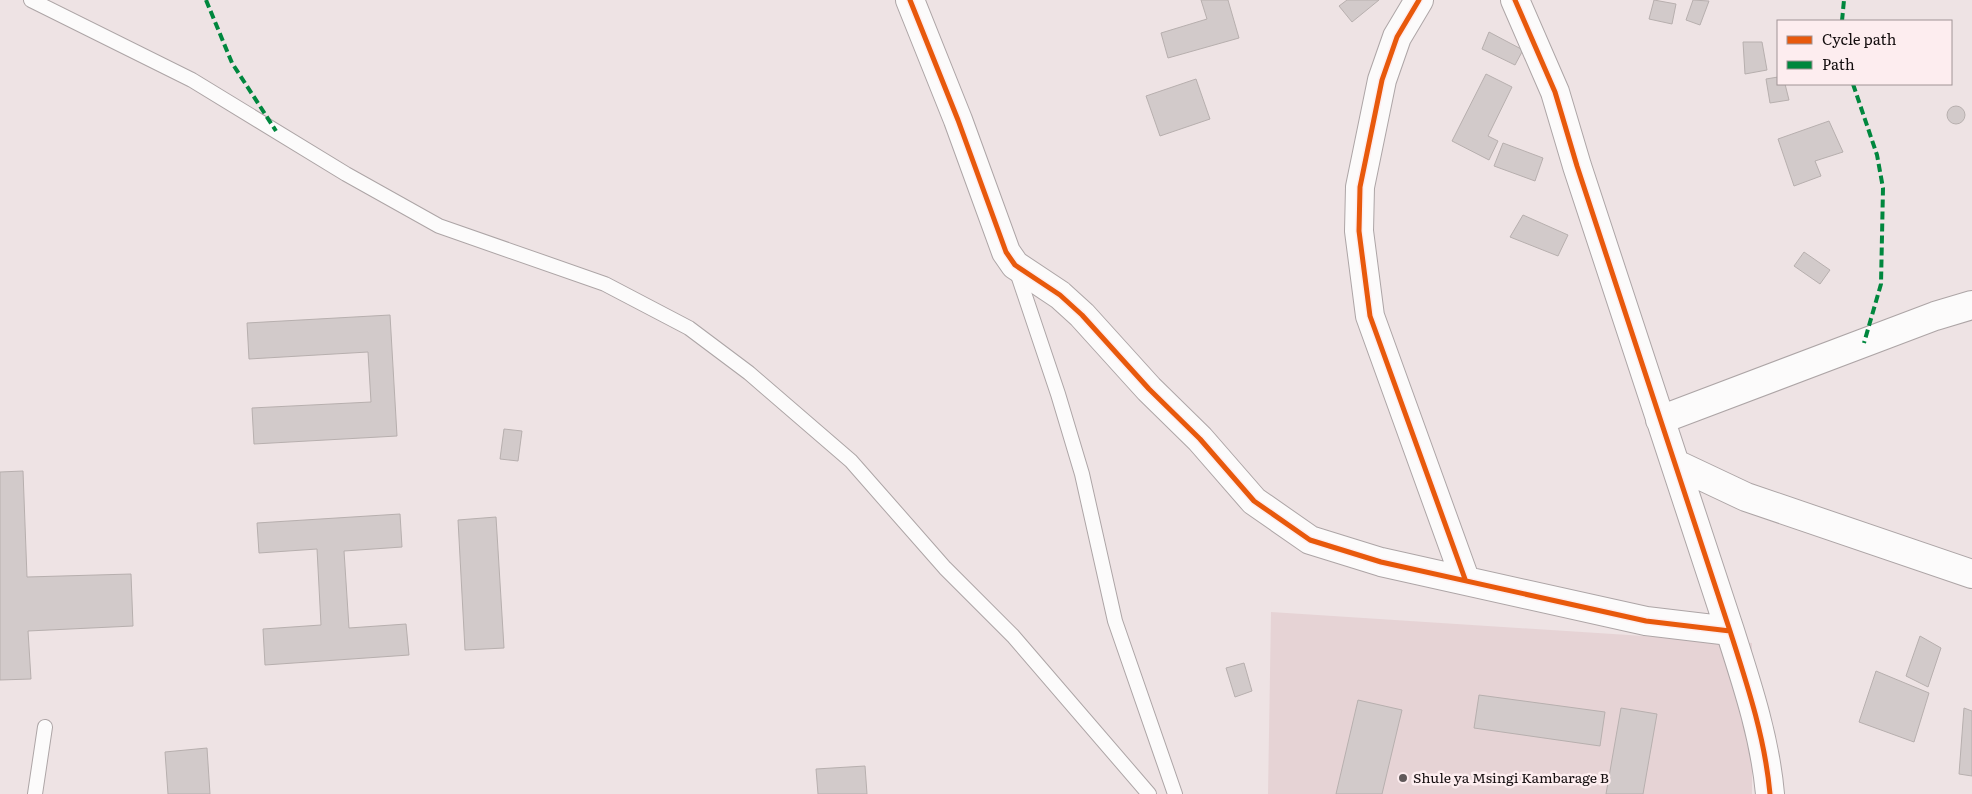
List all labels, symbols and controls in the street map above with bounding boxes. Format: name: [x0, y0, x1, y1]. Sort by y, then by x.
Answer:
legend: [1777, 20, 1952, 85]
text: Cycle path: [1822, 27, 1897, 50]
text: Path: [1822, 52, 1855, 75]
place label: Shule ya Msingi Kambarage B: [1413, 767, 1609, 787]
marker: Shule ya Msingi Kambarage B: [1397, 772, 1409, 784]

